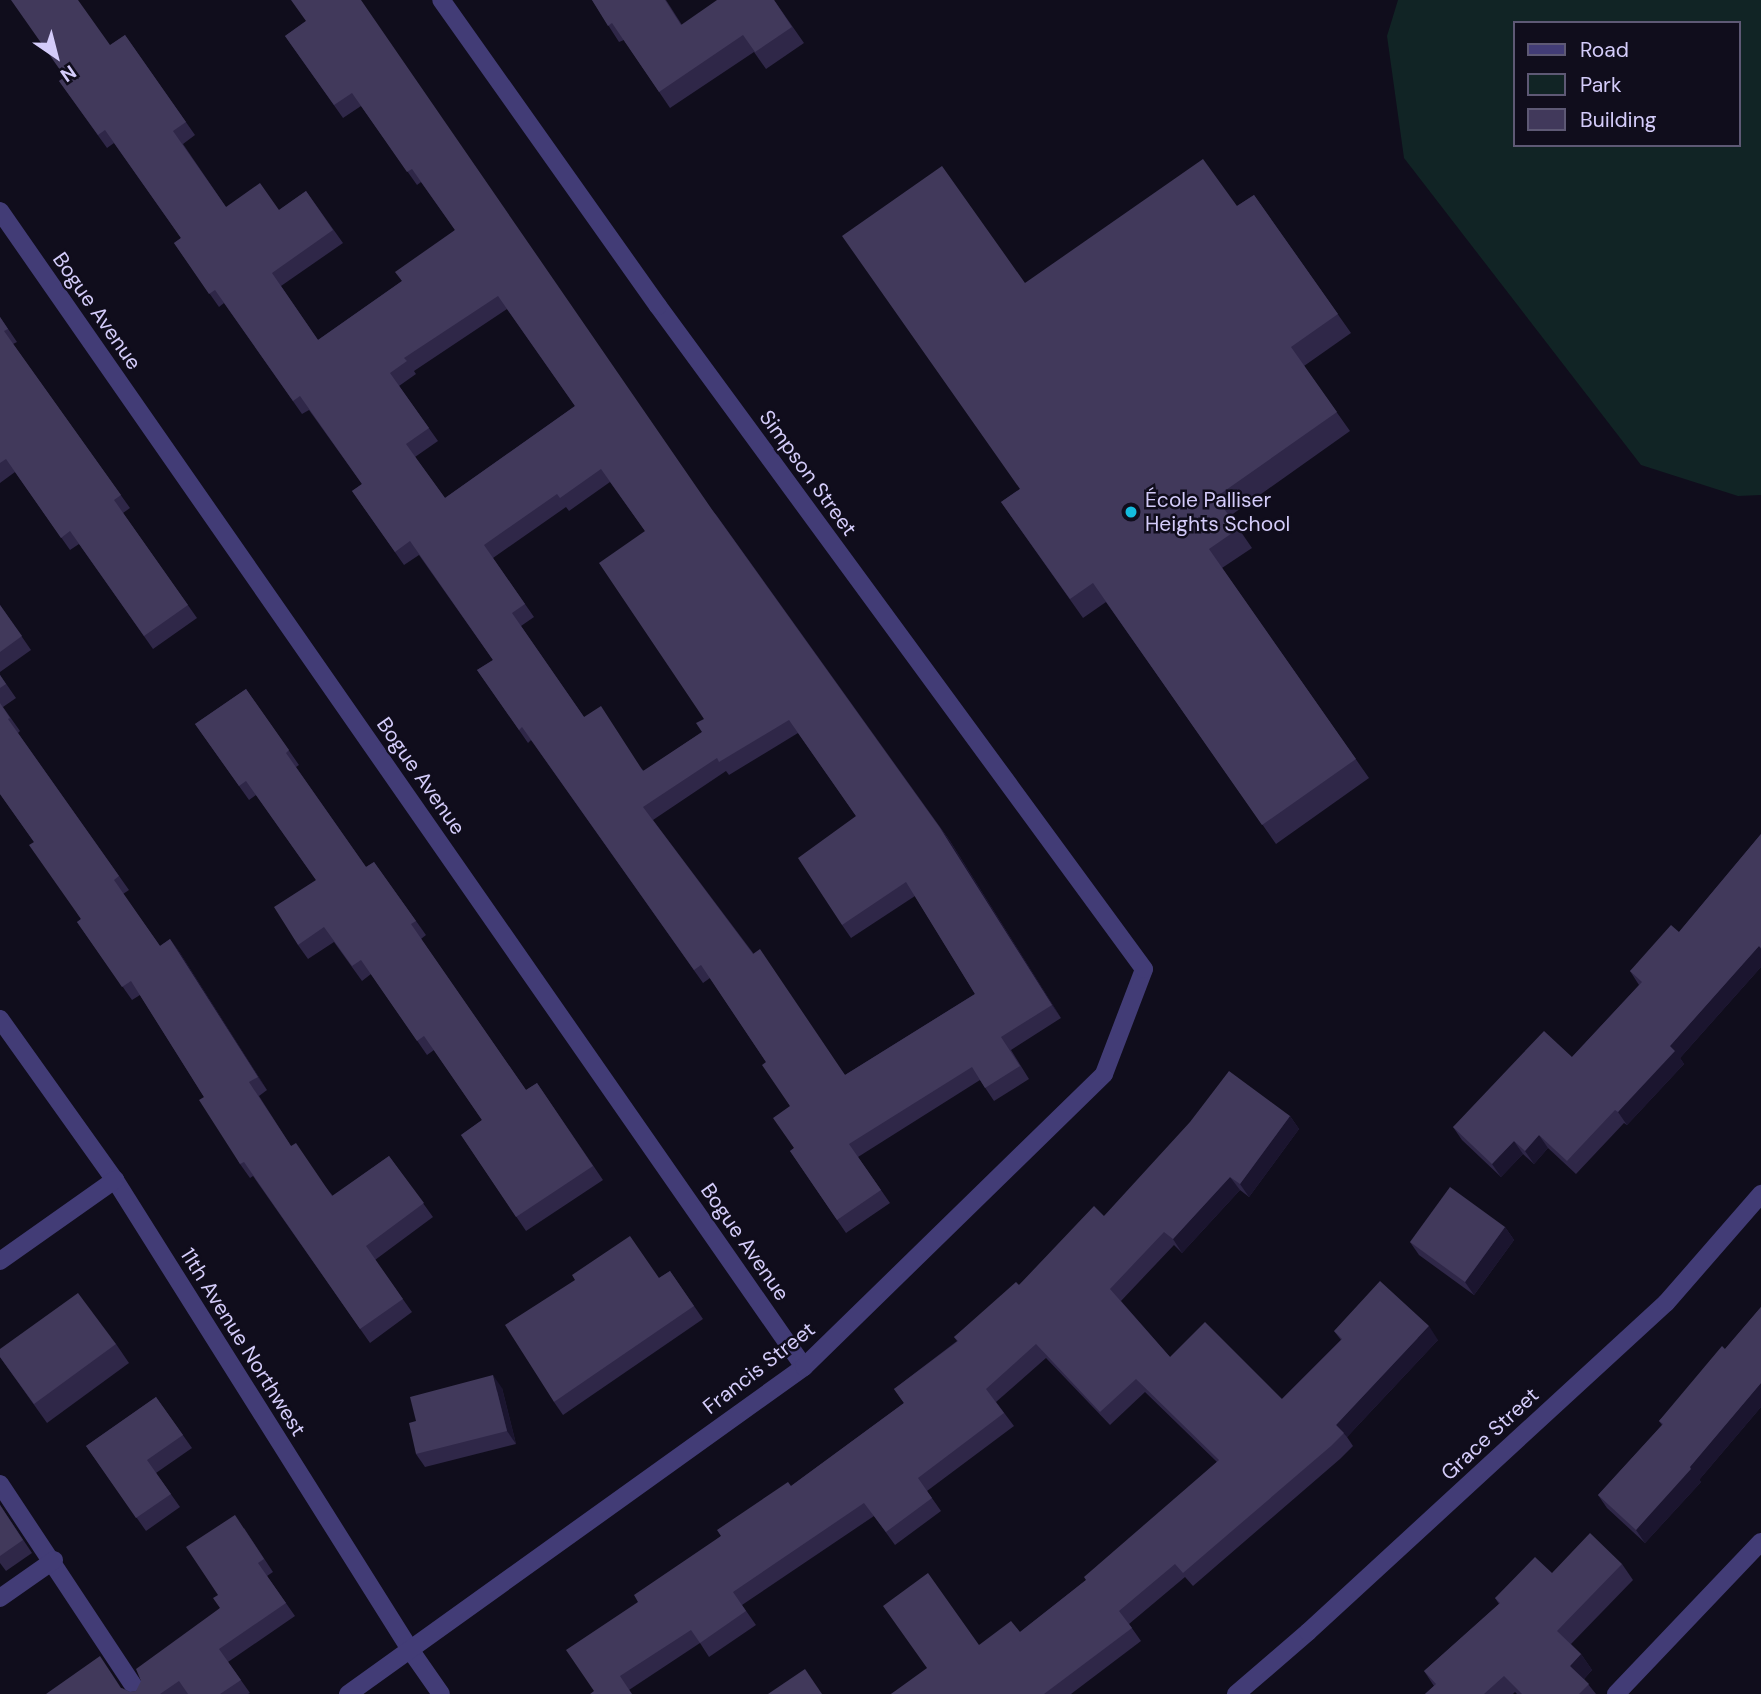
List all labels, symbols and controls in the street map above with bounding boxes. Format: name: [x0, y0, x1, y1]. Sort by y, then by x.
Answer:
north arrow: [21, 21, 91, 91]
legend: [1512, 21, 1740, 147]
text: Road: [1580, 36, 1629, 64]
text: N: [55, 59, 81, 88]
text: Park: [1580, 71, 1621, 99]
text: Building: [1580, 106, 1656, 134]
street label: Bogue Avenue: [47, 248, 147, 374]
street label: Simpson Street: [754, 405, 862, 541]
place label: École Palliser Heights School: [1145, 487, 1290, 537]
marker: École Palliser Heights School: [1123, 504, 1139, 520]
street label: Bogue Avenue: [371, 713, 471, 839]
street label: Bogue Avenue: [695, 1179, 795, 1305]
street label: 11th Avenue Northwest: [175, 1243, 311, 1441]
street label: Francis Street: [698, 1316, 820, 1420]
street label: Grace Street: [1436, 1382, 1544, 1486]

